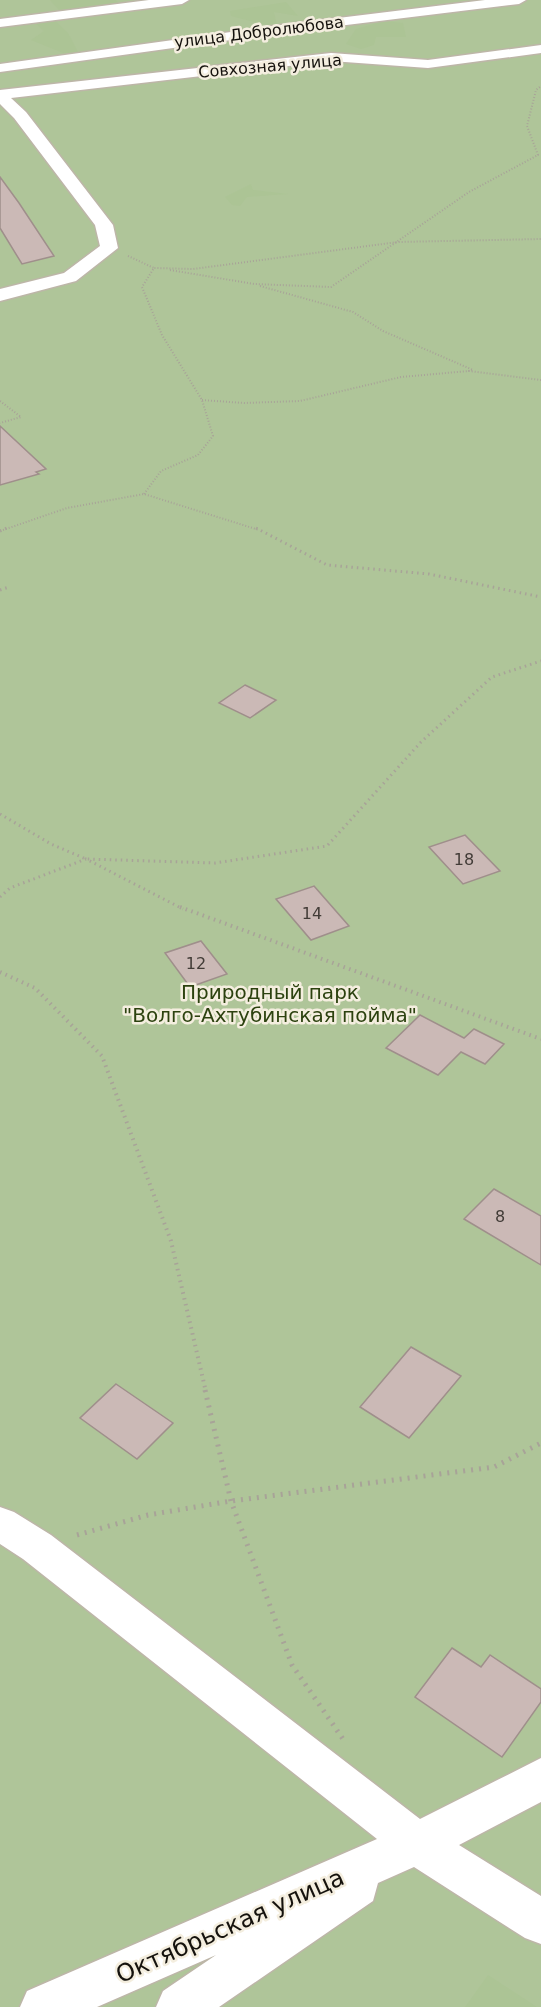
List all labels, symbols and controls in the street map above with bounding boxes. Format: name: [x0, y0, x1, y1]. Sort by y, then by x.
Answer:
street label: улица Добролюбова: [173, 12, 345, 52]
street label: Совхозная улица: [197, 50, 343, 82]
house number: 18: [454, 850, 474, 869]
house number: 14: [302, 904, 322, 923]
house number: 12: [186, 954, 206, 973]
park label: Природный парк "Волго-Ахтубинская пойма": [123, 980, 417, 1027]
house number: 8: [495, 1207, 505, 1226]
street label: Октябрьская улица: [112, 1863, 348, 1989]

